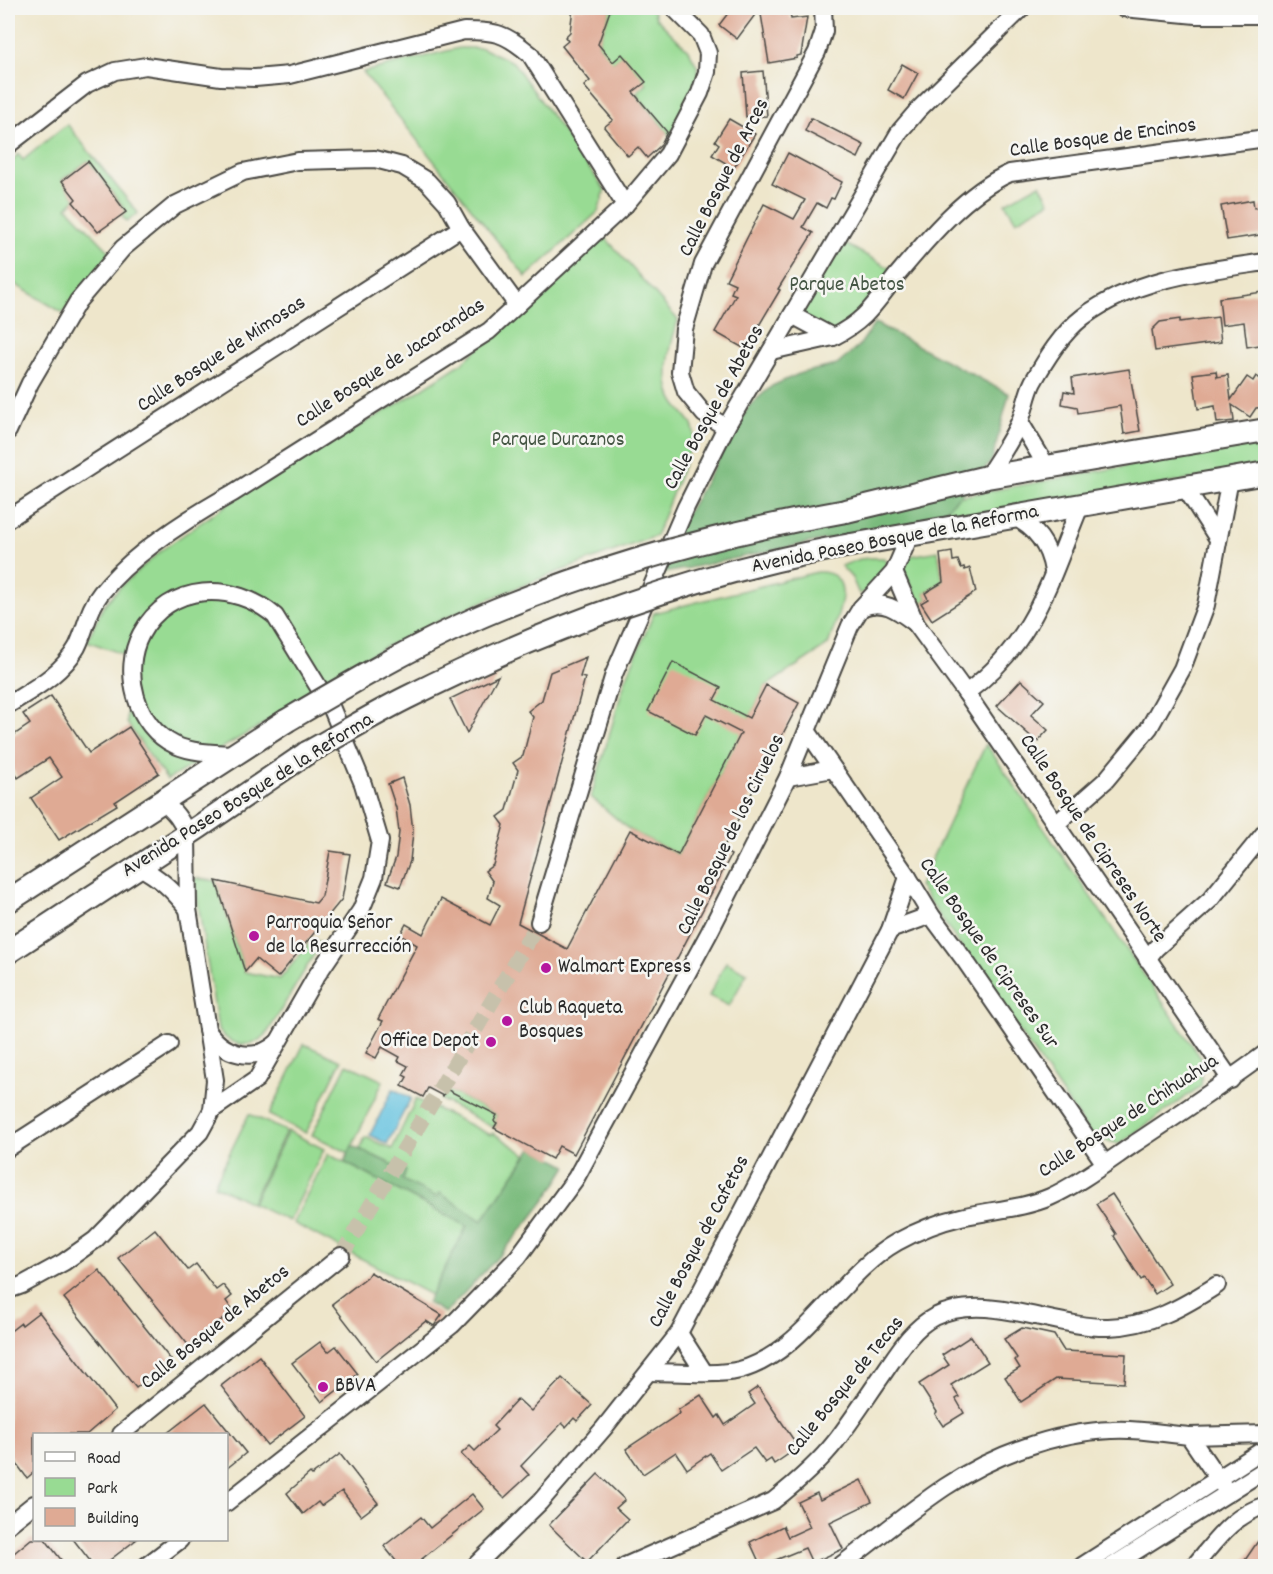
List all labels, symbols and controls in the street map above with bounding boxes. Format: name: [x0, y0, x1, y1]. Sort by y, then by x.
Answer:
street label: Calle Bosque de Arces: [672, 93, 778, 263]
street label: Calle Bosque de Encinos: [1008, 111, 1198, 167]
park label: Parque Abetos: [789, 271, 905, 301]
street label: Calle Bosque de Mimosas: [132, 289, 312, 421]
street label: Calle Bosque de Jacarandas: [290, 291, 492, 437]
street label: Calle Bosque de Abetos: [657, 320, 773, 496]
park label: Parque Duraznos: [491, 426, 625, 456]
street label: Avenida Paseo Bosque de la Reforma: [749, 497, 1042, 583]
street label: Avenida Paseo Bosque de la Reforma: [116, 705, 381, 886]
street label: Calle Bosque de los Ciruelos: [670, 729, 794, 941]
street label: Calle Bosque de Cipreses Norte: [1011, 729, 1173, 949]
street label: Calle Bosque de Cipreses Sur: [910, 852, 1066, 1056]
place label: Parroquia Señor de la Resurrección: [266, 909, 412, 963]
marker: Parroquia Señor de la Resurrección: [247, 929, 261, 943]
place label: Walmart Express: [558, 953, 691, 983]
marker: Walmart Express: [539, 961, 553, 975]
place label: Club Raqueta Bosques: [519, 994, 624, 1048]
marker: Club Raqueta Bosques: [500, 1014, 514, 1028]
place label: Office Depot: [380, 1027, 479, 1057]
marker: Office Depot: [484, 1035, 498, 1049]
street label: Calle Bosque de Chihuahua: [1033, 1047, 1226, 1187]
street label: Calle Bosque de Cafetos: [642, 1150, 758, 1334]
street label: Calle Bosque de Abetos: [135, 1258, 297, 1398]
street label: Calle Bosque de Tecas: [780, 1310, 912, 1464]
place label: BBVA: [335, 1372, 376, 1402]
marker: BBVA: [316, 1380, 330, 1394]
legend: [33, 1433, 228, 1541]
text: Road: [87, 1447, 121, 1472]
text: Park: [87, 1477, 118, 1502]
text: Building: [87, 1507, 139, 1532]

